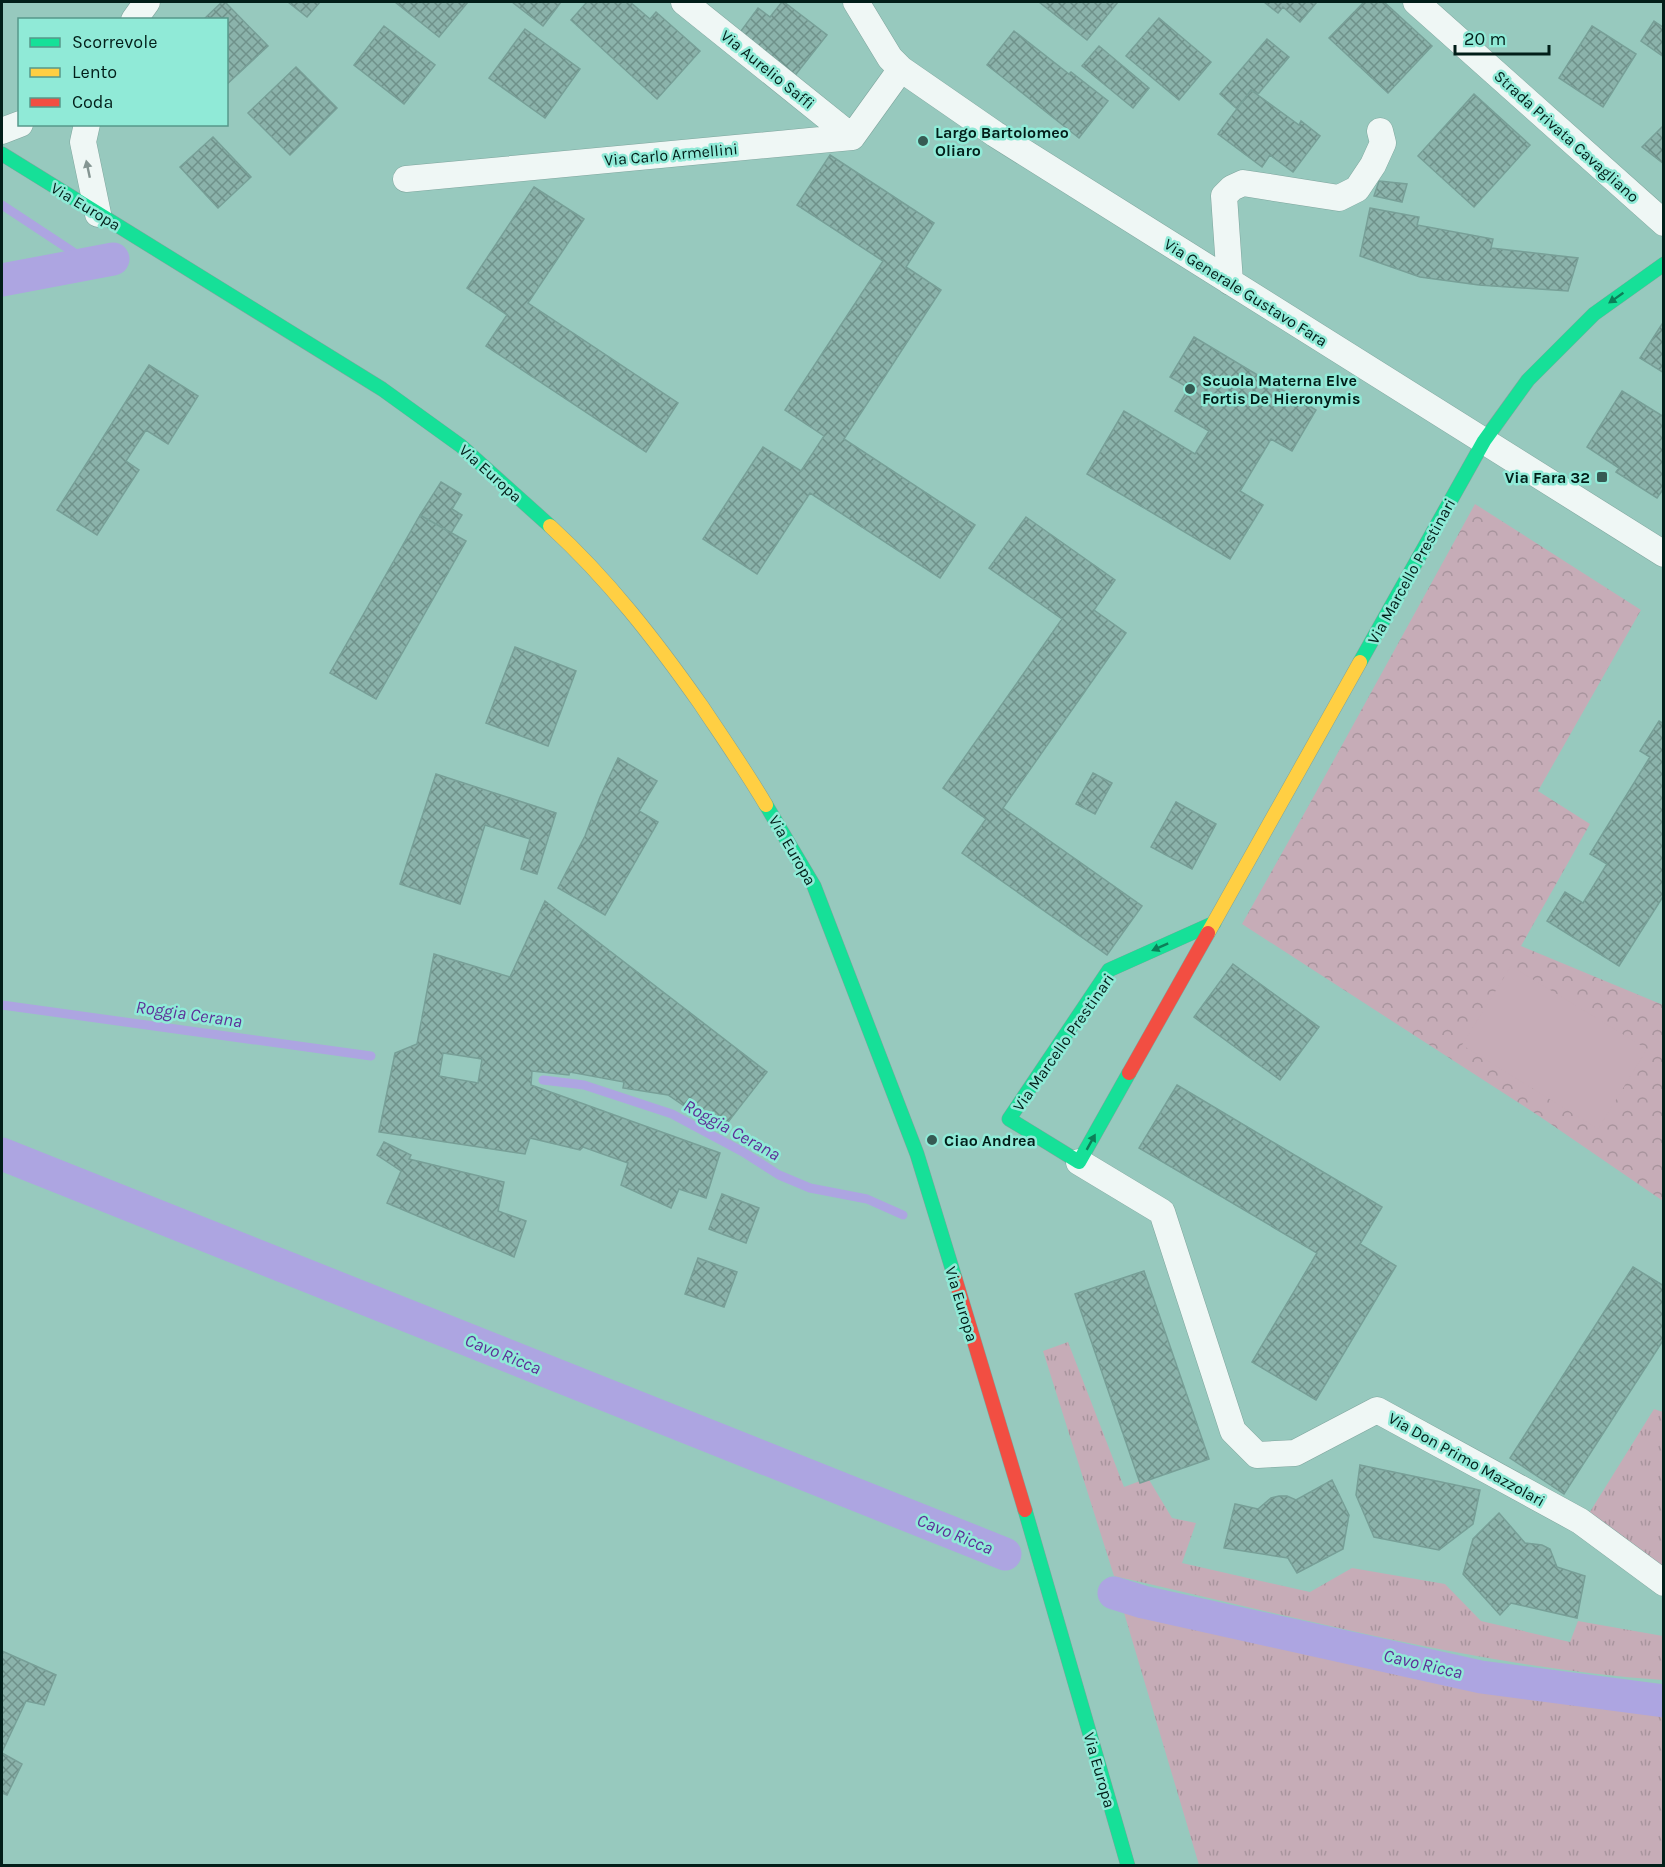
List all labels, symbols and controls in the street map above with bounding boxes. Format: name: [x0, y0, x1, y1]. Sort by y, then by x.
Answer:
legend: [18, 18, 228, 126]
scale bar: [1455, 18, 1550, 56]
street label: Via Aurelio Saffi: [717, 26, 818, 113]
text: 20 m: [1464, 28, 1506, 50]
text: Scorrevole: [72, 31, 157, 53]
text: Lento: [72, 61, 117, 83]
street label: Strada Privata Cavagliano: [1490, 66, 1643, 206]
text: Coda: [72, 91, 113, 113]
place label: Largo Bartolomeo Oliaro: [935, 123, 1069, 160]
marker: Largo Bartolomeo Oliaro: [916, 134, 930, 148]
street label: Via Carlo Armellini: [603, 139, 739, 170]
one-way arrow: [83, 160, 93, 178]
street label: Via Europa: [48, 178, 124, 235]
street label: Via Generale Gustavo Fara: [1161, 234, 1331, 351]
one-way arrow: [1608, 292, 1624, 304]
place label: Scuola Materna Elve Fortis De Hieronymis: [1202, 371, 1360, 408]
marker: Scuola Materna Elve Fortis De Hieronymis: [1183, 382, 1197, 396]
street label: Via Europa: [455, 440, 526, 506]
place label: Via Fara 32: [1505, 468, 1590, 487]
marker: Via Fara 32: [1595, 470, 1609, 484]
street label: Via Marcello Prestinari: [1363, 495, 1459, 647]
street label: Via Europa: [765, 812, 820, 889]
one-way arrow: [1151, 942, 1169, 952]
street label: Via Marcello Prestinari: [1009, 970, 1118, 1115]
water label: Roggia Cerana: [134, 996, 244, 1032]
water label: Roggia Cerana: [680, 1094, 784, 1166]
place label: Ciao Andrea: [944, 1131, 1036, 1150]
marker: Ciao Andrea: [925, 1133, 939, 1147]
one-way arrow: [1086, 1133, 1096, 1150]
street label: Via Europa: [941, 1264, 982, 1344]
water label: Cavo Ricca: [462, 1329, 544, 1379]
street label: Via Don Primo Mazzolari: [1385, 1408, 1548, 1510]
water label: Cavo Ricca: [914, 1509, 996, 1559]
water label: Cavo Ricca: [1381, 1644, 1465, 1684]
street label: Via Europa: [1080, 1730, 1119, 1810]

